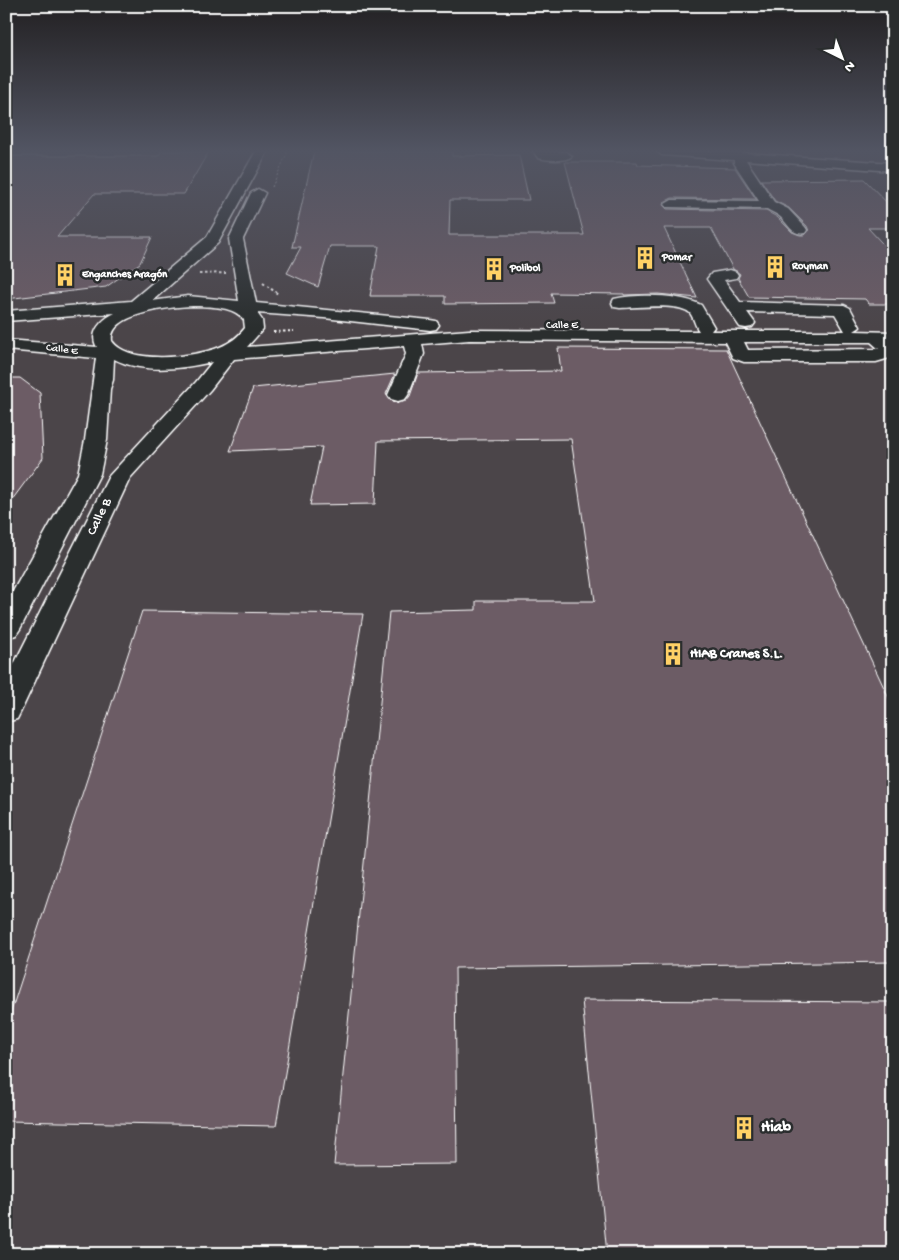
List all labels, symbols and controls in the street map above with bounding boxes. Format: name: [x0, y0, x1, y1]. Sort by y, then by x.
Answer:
north arrow: [816, 32, 866, 82]
text: N: [840, 56, 858, 75]
building icon: Pomar: [632, 245, 658, 271]
place label: Pomar: [661, 252, 693, 264]
building icon: Royman: [762, 254, 788, 280]
building icon: Polibol: [481, 256, 507, 282]
place label: Royman: [791, 261, 829, 273]
building icon: Enganches Aragón: [52, 262, 78, 288]
place label: Polibol: [509, 263, 541, 275]
place label: Enganches Aragón: [81, 268, 168, 282]
street label: Calle E: [546, 320, 579, 332]
street label: Calle E: [45, 342, 80, 358]
street label: Calle B: [84, 495, 117, 538]
building icon: HIAB Cranes S.L.: [660, 641, 686, 667]
place label: HIAB Cranes S.L.: [690, 646, 783, 663]
building icon: Hiab: [731, 1115, 757, 1141]
place label: Hiab: [761, 1119, 791, 1138]

